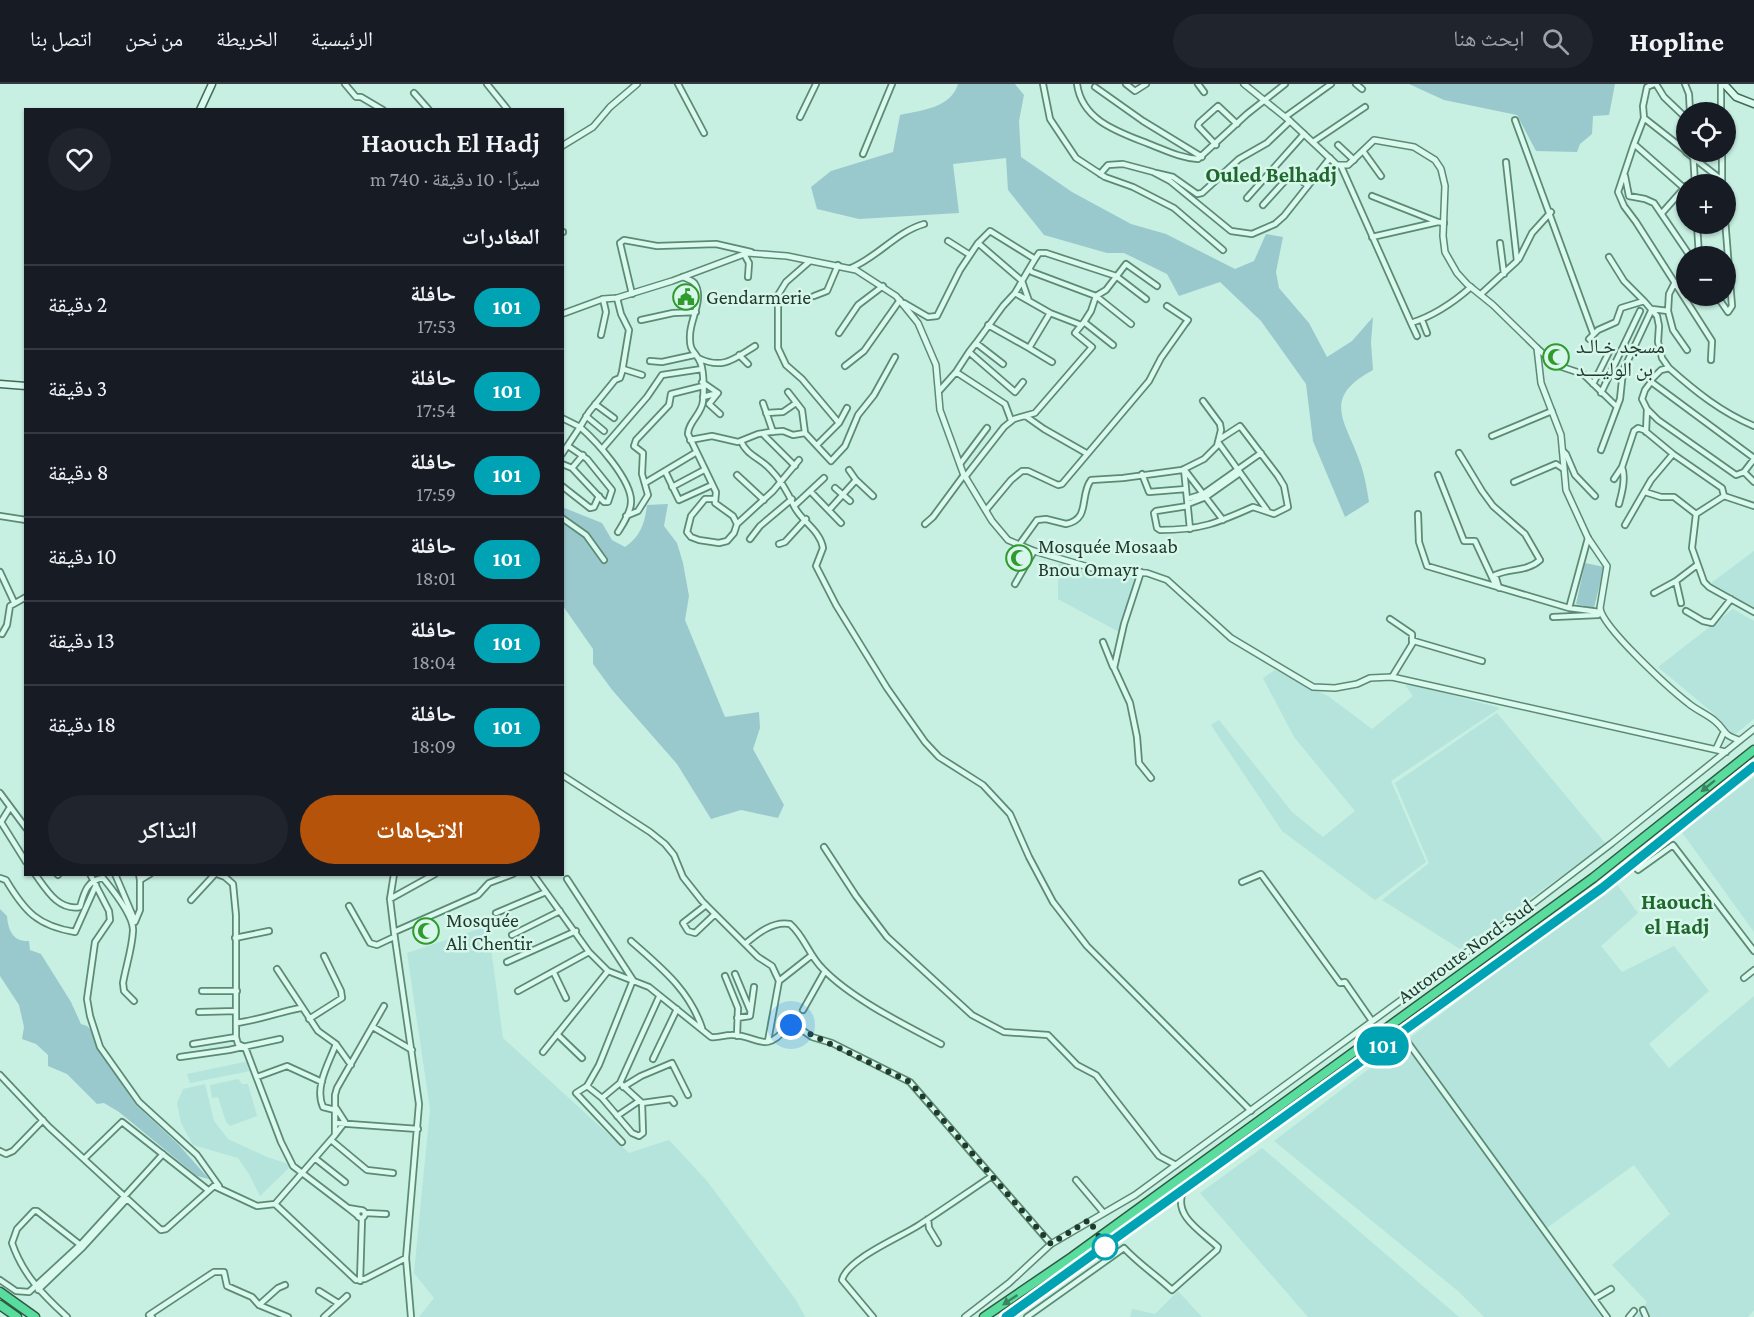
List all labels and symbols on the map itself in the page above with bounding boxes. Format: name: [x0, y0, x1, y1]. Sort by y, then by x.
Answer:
district label: Ouled Belhadj: [1205, 162, 1337, 187]
public building icon: Gendarmerie: [671, 282, 701, 312]
place label: Gendarmerie: [706, 286, 811, 308]
place label: مسجد خـالـد بن الوليــــد: [1576, 335, 1665, 381]
mosque icon: مسجد خـالـد بن الوليــــد: [1541, 342, 1571, 372]
place label: Mosquée Mosaab Bnou Omayr: [1038, 535, 1178, 581]
mosque icon: Mosquée Mosaab Bnou Omayr: [1004, 543, 1034, 573]
one-way arrow: [1700, 780, 1716, 793]
district label: Haouch el Hadj: [1641, 889, 1713, 939]
street label: Autoroute Nord-Sud: [1393, 894, 1538, 1008]
place label: Mosquée Ali Chentir: [446, 909, 533, 954]
mosque icon: Mosquée Ali Chentir: [411, 916, 441, 946]
your location: [776, 1010, 806, 1040]
line badge: 101: [1348, 1026, 1418, 1066]
unlabelled marker: [1092, 1234, 1118, 1260]
one-way arrow: [1001, 1294, 1018, 1305]

